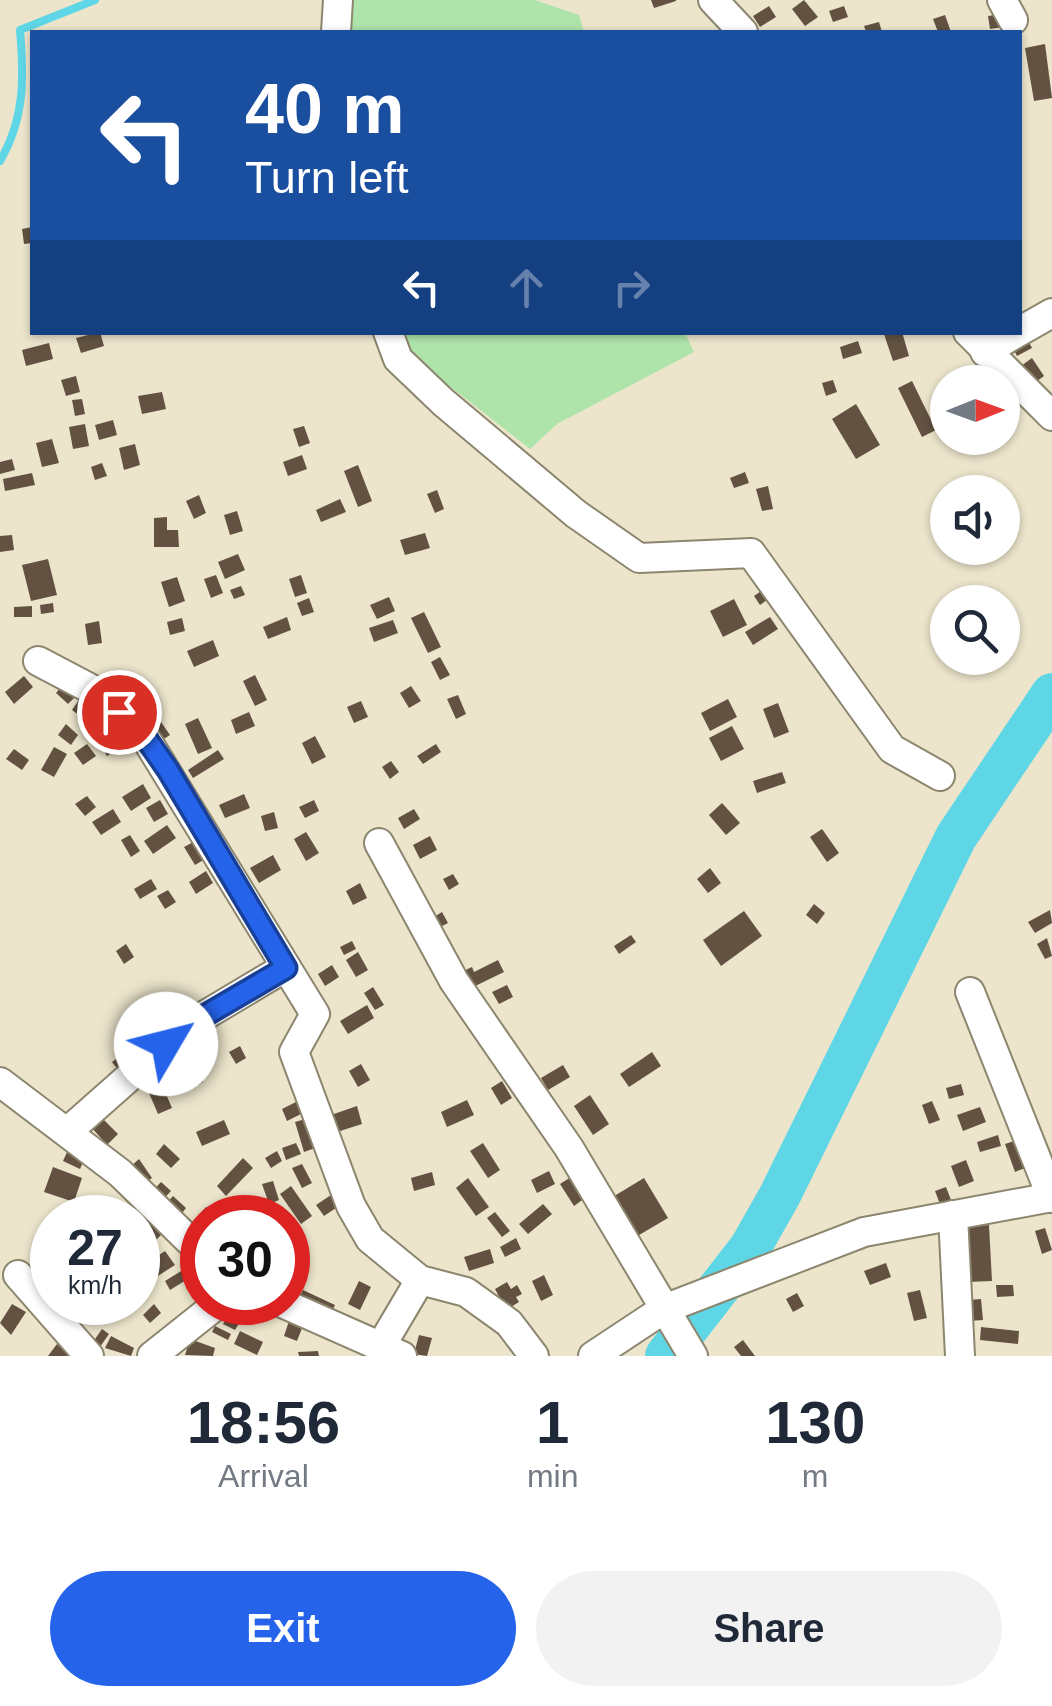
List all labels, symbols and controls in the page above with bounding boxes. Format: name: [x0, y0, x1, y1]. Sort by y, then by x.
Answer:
icon: left: [80, 70, 210, 200]
text: 40 m: [245, 70, 405, 148]
text: Turn left: [245, 152, 408, 203]
icon: left: [394, 260, 449, 315]
icon: ahead: [499, 260, 554, 315]
icon: right: [604, 260, 659, 315]
north arrow: [930, 365, 1020, 455]
map controls: [930, 365, 1020, 675]
button: sound: [930, 475, 1020, 565]
button: search: [930, 585, 1020, 675]
pin: [77, 670, 162, 755]
icon: arrive: [92, 685, 147, 740]
position arrow: [114, 992, 218, 1096]
speed limit sign: 30: [180, 1195, 310, 1325]
text: 27: [67, 1220, 123, 1276]
text: km/h: [68, 1271, 122, 1299]
text: 18:56: [187, 1389, 340, 1456]
text: 1: [536, 1389, 569, 1456]
text: 130: [765, 1389, 865, 1456]
text: Arrival: [218, 1458, 309, 1494]
text: min: [527, 1458, 578, 1494]
text: m: [802, 1458, 829, 1494]
button: Exit: [50, 1571, 516, 1686]
button: Share: [536, 1571, 1002, 1686]

